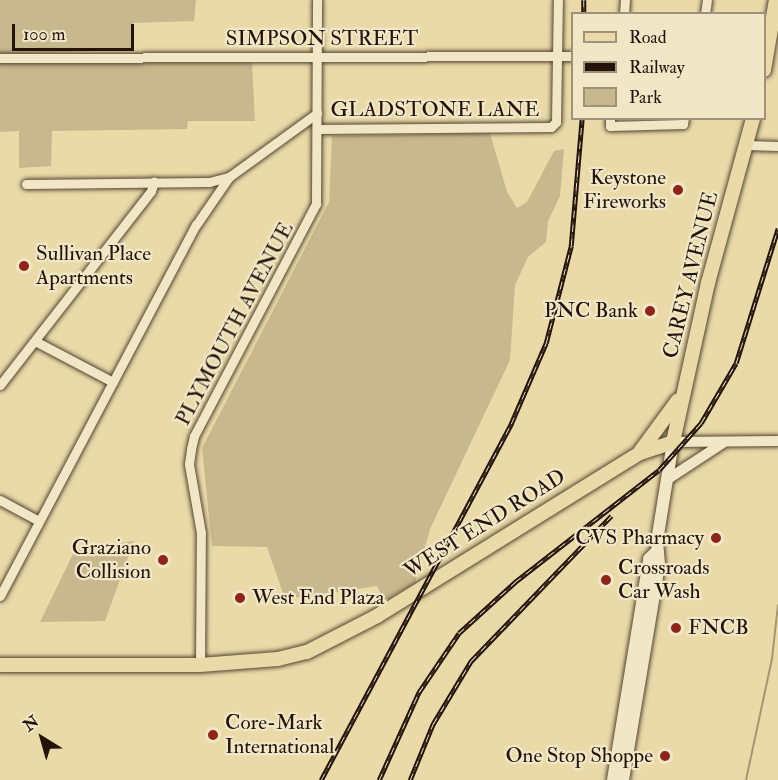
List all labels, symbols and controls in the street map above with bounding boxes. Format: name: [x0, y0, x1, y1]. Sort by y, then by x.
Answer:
scale bar: [15, 12, 136, 50]
legend: [571, 12, 766, 120]
text: 100 m: [23, 23, 66, 46]
street label: SIMPSON STREET: [226, 26, 418, 52]
text: Road: [629, 26, 667, 49]
text: Railway: [629, 56, 685, 79]
text: Park: [629, 86, 662, 109]
street label: GLADSTONE LANE: [331, 97, 539, 123]
place label: Keystone Fireworks: [583, 165, 666, 215]
marker: Keystone Fireworks: [671, 183, 685, 197]
street label: CAREY AVENUE: [658, 189, 724, 361]
street label: PLYMOUTH AVENUE: [171, 218, 299, 430]
place label: Sullivan Place Apartments: [36, 241, 151, 291]
marker: Sullivan Place Apartments: [17, 259, 31, 273]
place label: PNC Bank: [544, 298, 638, 324]
marker: PNC Bank: [643, 304, 657, 318]
street label: WEST END ROAD: [400, 464, 570, 584]
place label: CVS Pharmacy: [575, 525, 704, 551]
marker: CVS Pharmacy: [709, 531, 723, 545]
place label: Graziano Collision: [72, 535, 151, 585]
marker: Graziano Collision: [156, 553, 170, 567]
place label: Crossroads Car Wash: [618, 555, 709, 605]
marker: Crossroads Car Wash: [599, 573, 613, 587]
place label: West End Plaza: [252, 585, 384, 611]
marker: West End Plaza: [233, 591, 247, 605]
place label: FNCB: [688, 615, 749, 641]
marker: FNCB: [669, 621, 683, 635]
north arrow: [12, 708, 72, 768]
place label: Core-Mark International: [225, 710, 334, 760]
text: N: [19, 711, 43, 736]
marker: Core-Mark International: [206, 728, 220, 742]
place label: One Stop Shoppe: [506, 743, 653, 769]
marker: One Stop Shoppe: [658, 749, 672, 763]

